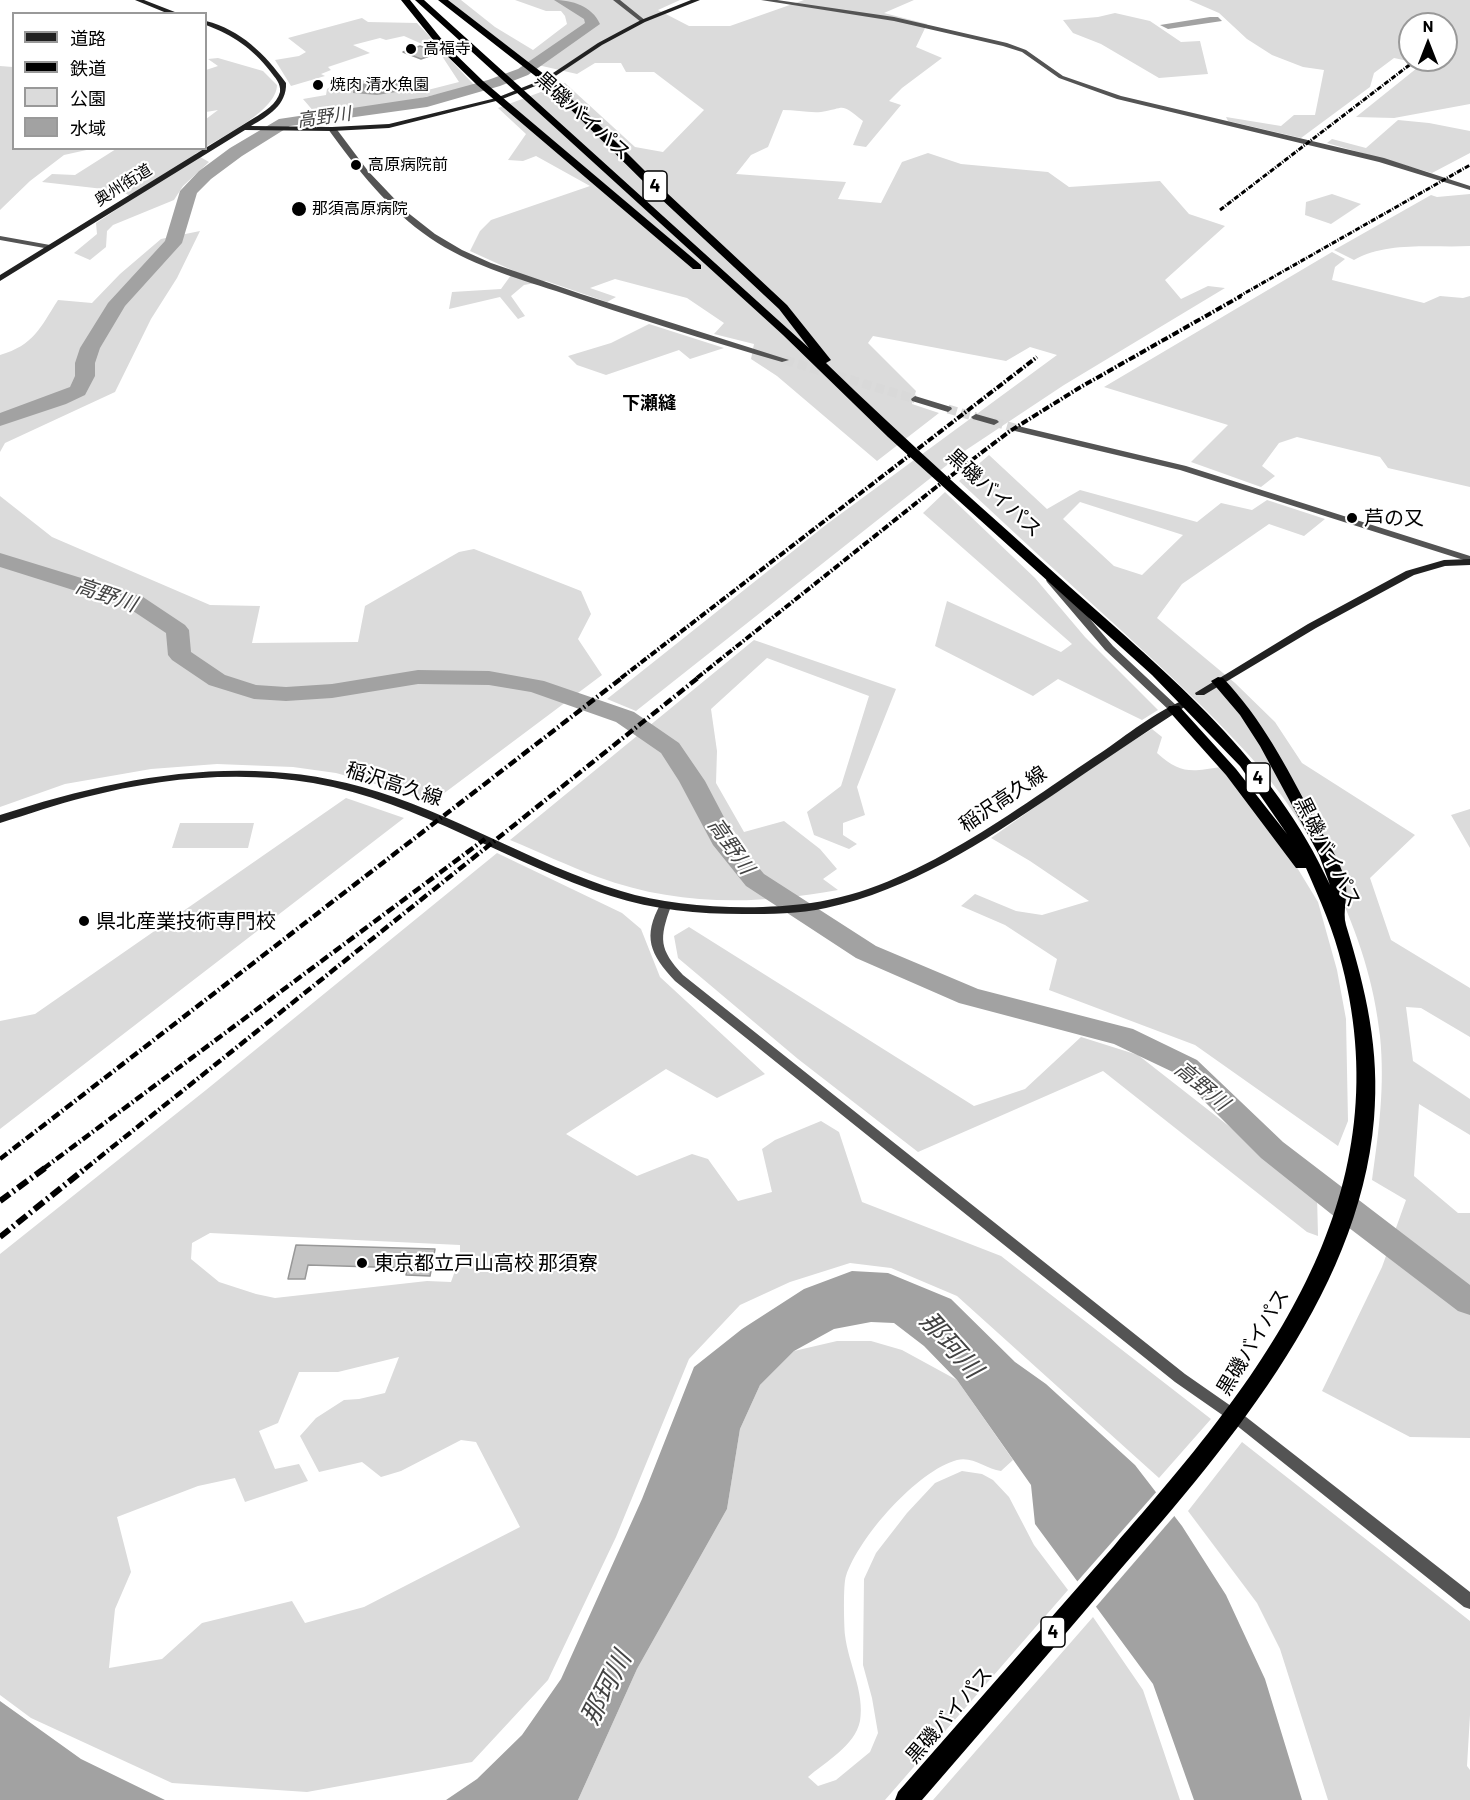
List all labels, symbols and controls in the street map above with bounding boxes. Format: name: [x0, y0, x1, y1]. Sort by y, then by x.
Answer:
legend: [12, 12, 207, 150]
north arrow: [1398, 12, 1458, 72]
text: N: [1423, 16, 1433, 35]
text: 道路: [70, 27, 106, 49]
place label: 高福寺: [423, 39, 471, 59]
marker: 高福寺: [404, 42, 418, 56]
text: 鉄道: [70, 57, 106, 79]
street label: 黒磯バイパス: [530, 67, 636, 165]
place label: 焼肉 清水魚園: [330, 75, 429, 95]
marker: 焼肉 清水魚園: [311, 78, 325, 92]
text: 公園: [70, 87, 106, 109]
water label: 高野川: [296, 103, 352, 131]
text: 水域: [70, 117, 106, 139]
place label: 高原病院前: [368, 155, 448, 175]
marker: 高原病院前: [349, 158, 363, 172]
street label: 奥州街道: [91, 160, 155, 210]
road number: 4: [643, 171, 667, 201]
place label: 那須高原病院: [312, 199, 408, 219]
marker: 那須高原病院: [290, 200, 308, 218]
district label: 下瀬縫: [622, 392, 676, 414]
street label: 黒磯バイパス: [941, 444, 1047, 542]
place label: 芦の又: [1364, 506, 1424, 530]
marker: 芦の又: [1345, 511, 1359, 525]
water label: 高野川: [72, 573, 140, 617]
street label: 稲沢高久線: [343, 757, 445, 811]
street label: 稲沢高久線: [955, 761, 1051, 837]
road number: 4: [1246, 763, 1270, 793]
street label: 黒磯バイパス: [1290, 793, 1366, 911]
water label: 高野川: [703, 813, 759, 879]
place label: 県北産業技術専門校: [96, 909, 276, 933]
marker: 県北産業技術専門校: [77, 914, 91, 928]
water label: 高野川: [1170, 1056, 1234, 1116]
place label: 東京都立戸山高校 那須寮: [374, 1251, 598, 1275]
marker: 東京都立戸山高校 那須寮: [355, 1256, 369, 1270]
street label: 黒磯バイパス: [1212, 1284, 1294, 1400]
water label: 那珂川: [913, 1306, 989, 1384]
road number: 4: [1041, 1617, 1065, 1647]
water label: 那珂川: [574, 1646, 638, 1730]
street label: 黒磯バイパス: [901, 1662, 997, 1768]

